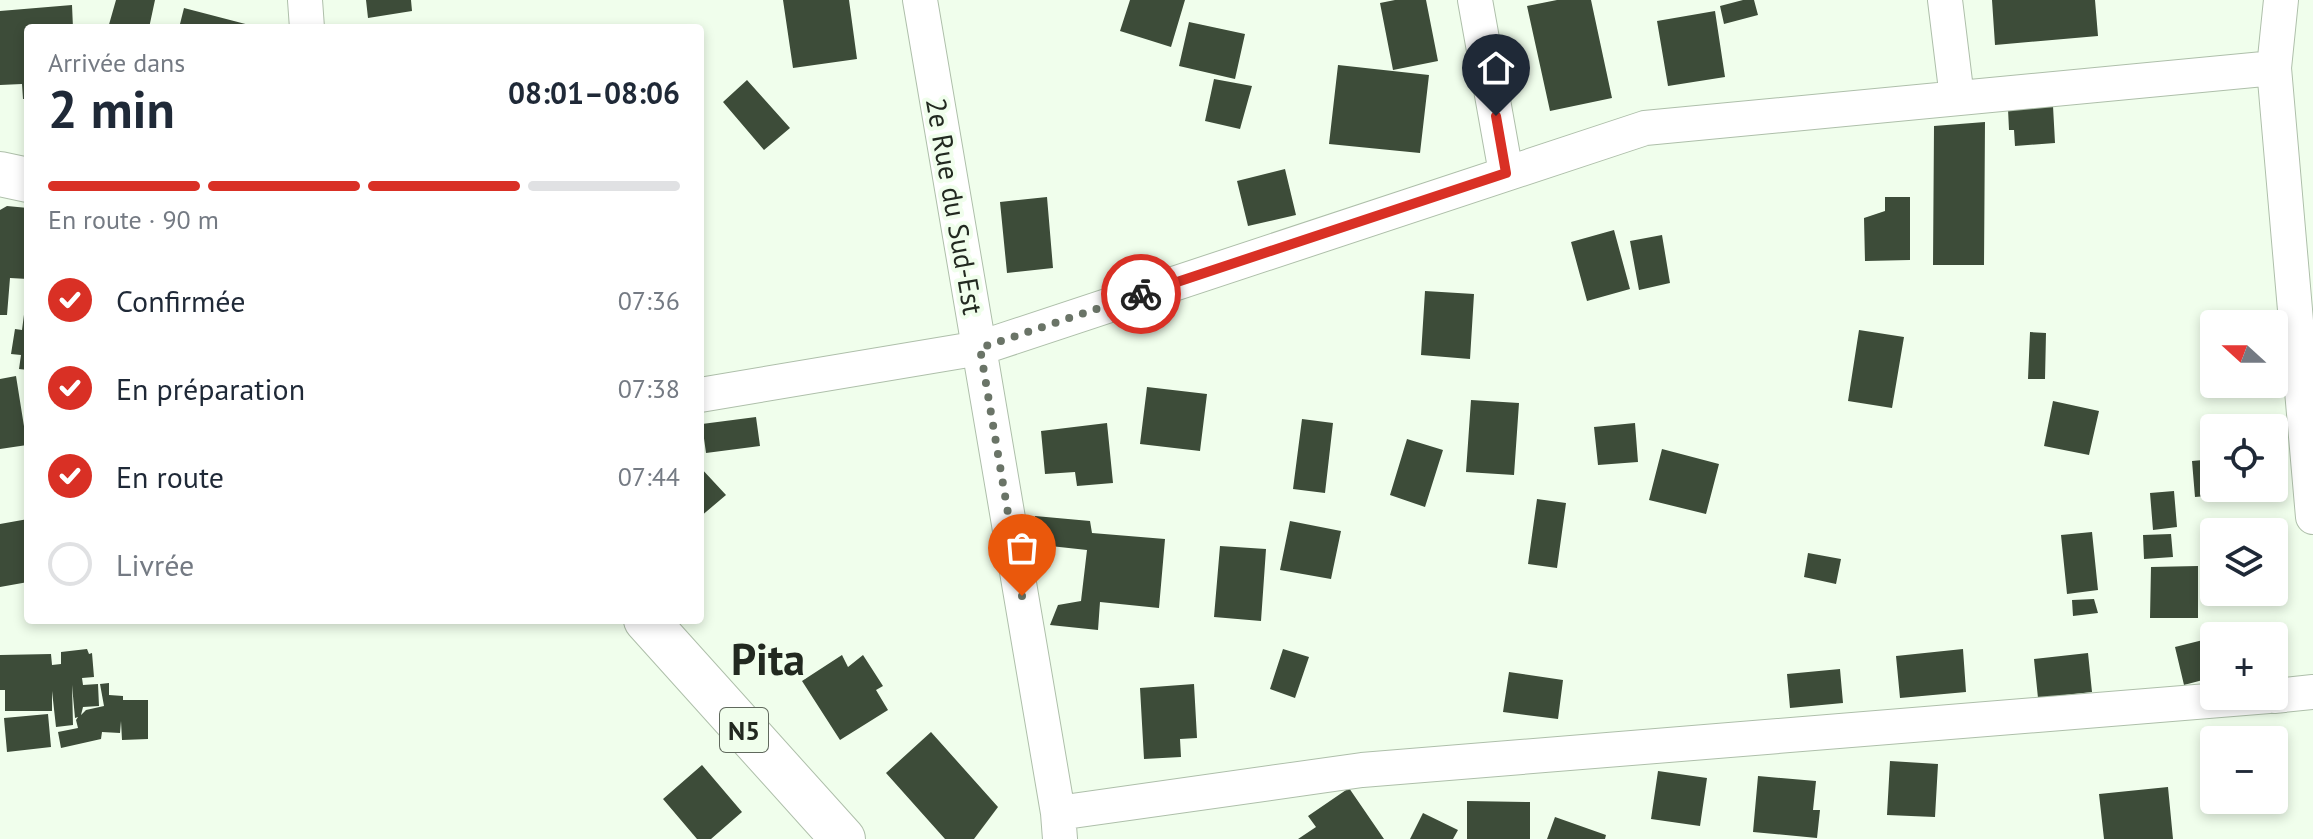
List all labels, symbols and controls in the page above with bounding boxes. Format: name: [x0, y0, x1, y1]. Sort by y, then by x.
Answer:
pin: [1462, 34, 1530, 116]
text: Arrivée dans: [48, 46, 185, 79]
icon: home: [1474, 46, 1518, 90]
text: 08:01–08:06: [508, 73, 680, 112]
text: 2 min: [48, 75, 175, 142]
street label: 2e Rue du Sud-Est: [918, 95, 992, 318]
text: En route · 90 m: [48, 203, 219, 236]
courier: [1101, 254, 1181, 334]
icon: bike: [1119, 272, 1163, 316]
icon: check: [48, 278, 92, 322]
text: Confirmée: [116, 281, 245, 320]
text: 07:36: [618, 284, 680, 317]
north arrow: [2200, 310, 2288, 398]
map controls: [2200, 310, 2288, 814]
icon: check: [48, 366, 92, 410]
text: En préparation: [116, 369, 305, 408]
text: 07:38: [618, 372, 680, 405]
button: locate: [2200, 414, 2288, 502]
icon: check: [48, 454, 92, 498]
text: En route: [116, 457, 224, 496]
text: 07:44: [618, 460, 680, 493]
pin: [988, 514, 1056, 596]
button: layers: [2200, 518, 2288, 606]
icon: bag: [1000, 526, 1044, 570]
text: Livrée: [116, 545, 194, 584]
button: +: [2200, 622, 2288, 710]
district label: Pita: [731, 630, 805, 687]
road number: N5: [720, 708, 768, 752]
button: −: [2200, 726, 2288, 814]

